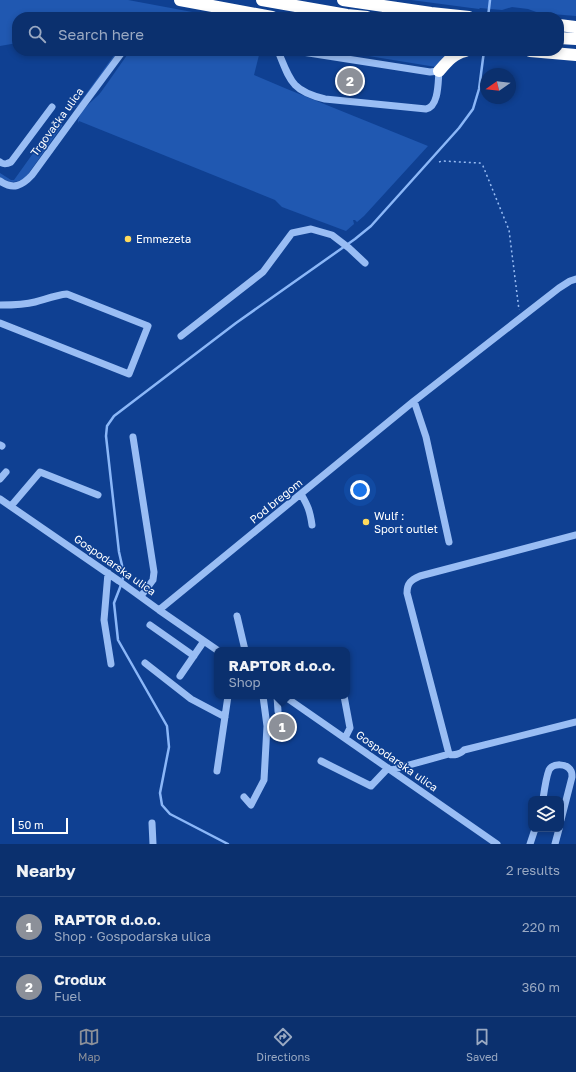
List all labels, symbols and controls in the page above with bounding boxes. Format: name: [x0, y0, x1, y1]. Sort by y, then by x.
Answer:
search box: [12, 12, 564, 56]
icon: search: [26, 23, 48, 45]
text: Search here: [58, 25, 144, 43]
pin: 2: [337, 66, 363, 96]
north arrow: [480, 68, 516, 104]
street label: Trgovačka ulica: [27, 85, 86, 159]
place label: Emmezeta: [136, 232, 191, 245]
marker: Emmezeta: [123, 234, 133, 244]
street label: Pod bregom: [247, 476, 305, 526]
your location: [350, 480, 370, 500]
place label: Wulf : Sport outlet: [374, 509, 438, 535]
marker: Wulf : Sport outlet: [361, 517, 371, 527]
street label: Gospodarska ulica: [72, 531, 159, 598]
popup: [214, 647, 350, 699]
text: RAPTOR d.o.o.: [228, 656, 336, 674]
text: Shop: [228, 674, 261, 690]
pin: 1: [269, 712, 295, 742]
street label: Gospodarska ulica: [354, 727, 441, 794]
map controls: [528, 796, 564, 832]
button: layers: [528, 796, 564, 832]
scale bar: [12, 816, 68, 835]
text: 50 m: [18, 818, 44, 831]
text: Nearby: [16, 860, 76, 881]
text: 2 results: [506, 862, 560, 878]
text: RAPTOR d.o.o.: [54, 910, 161, 928]
text: 1: [26, 919, 32, 935]
text: 220 m: [522, 919, 560, 935]
text: Shop · Gospodarska ulica: [54, 928, 211, 944]
text: Crodux: [54, 970, 106, 988]
text: 2: [25, 979, 33, 995]
text: 360 m: [522, 979, 560, 995]
text: Fuel: [54, 988, 81, 1004]
tab: Map: [78, 1026, 100, 1063]
tab: Directions: [256, 1026, 310, 1063]
tab: Saved: [466, 1026, 498, 1063]

